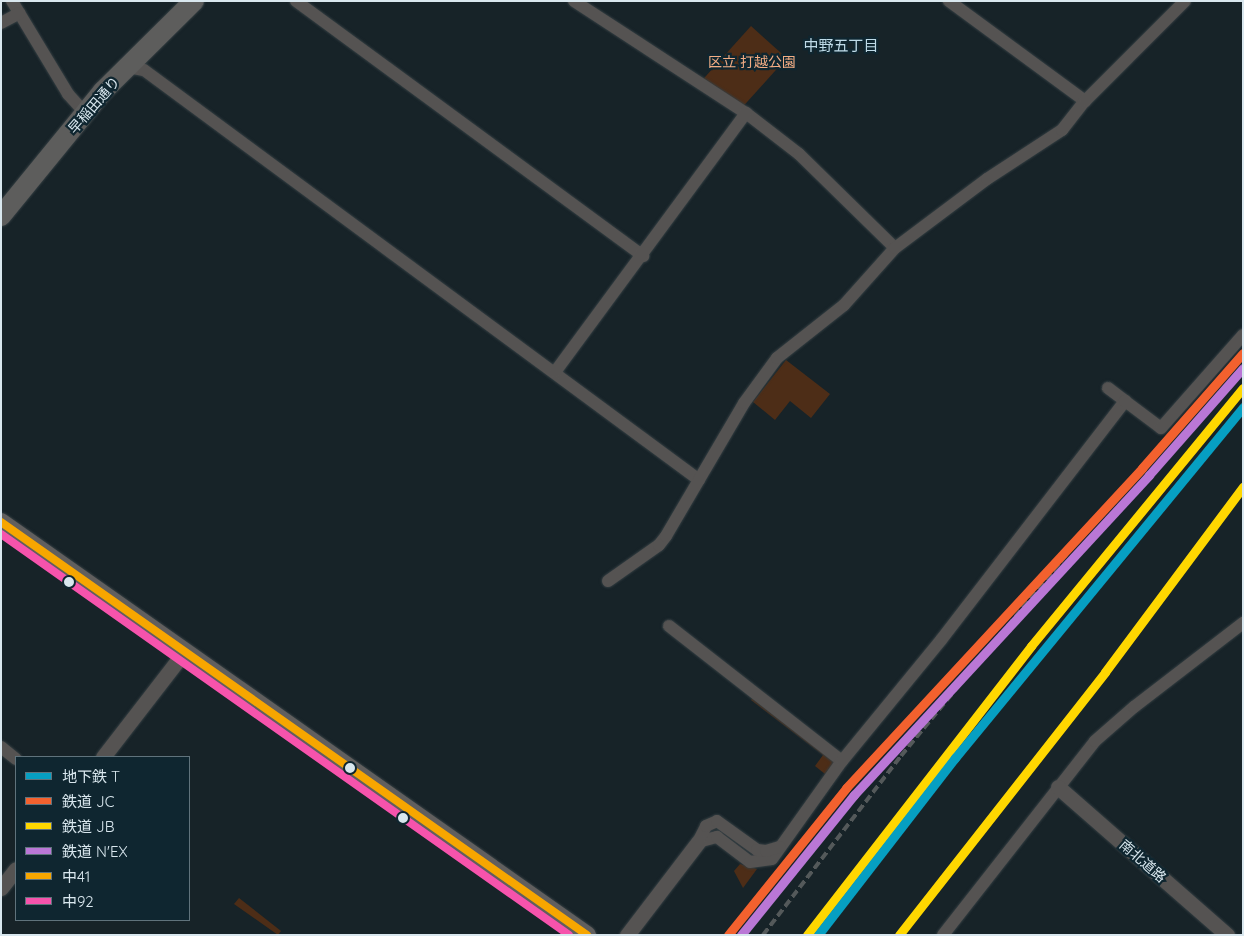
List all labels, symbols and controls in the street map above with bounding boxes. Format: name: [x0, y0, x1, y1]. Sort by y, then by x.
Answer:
district label: 中野五丁目: [804, 37, 878, 55]
park label: 区立 打越公園: [708, 54, 796, 70]
street label: 早稲田通り: [65, 73, 123, 137]
unlabelled marker: [64, 577, 74, 587]
legend: [15, 756, 190, 921]
unlabelled marker: [345, 763, 355, 773]
text: 地下鉄 T: [62, 767, 120, 786]
text: 鉄道 JC: [62, 792, 114, 811]
unlabelled marker: [398, 813, 408, 823]
text: 鉄道 JB: [62, 817, 114, 836]
street label: 南北道路: [1116, 836, 1170, 886]
text: 鉄道 N'EX: [62, 842, 128, 861]
text: 中41: [62, 867, 90, 886]
text: 中92: [62, 892, 94, 911]

